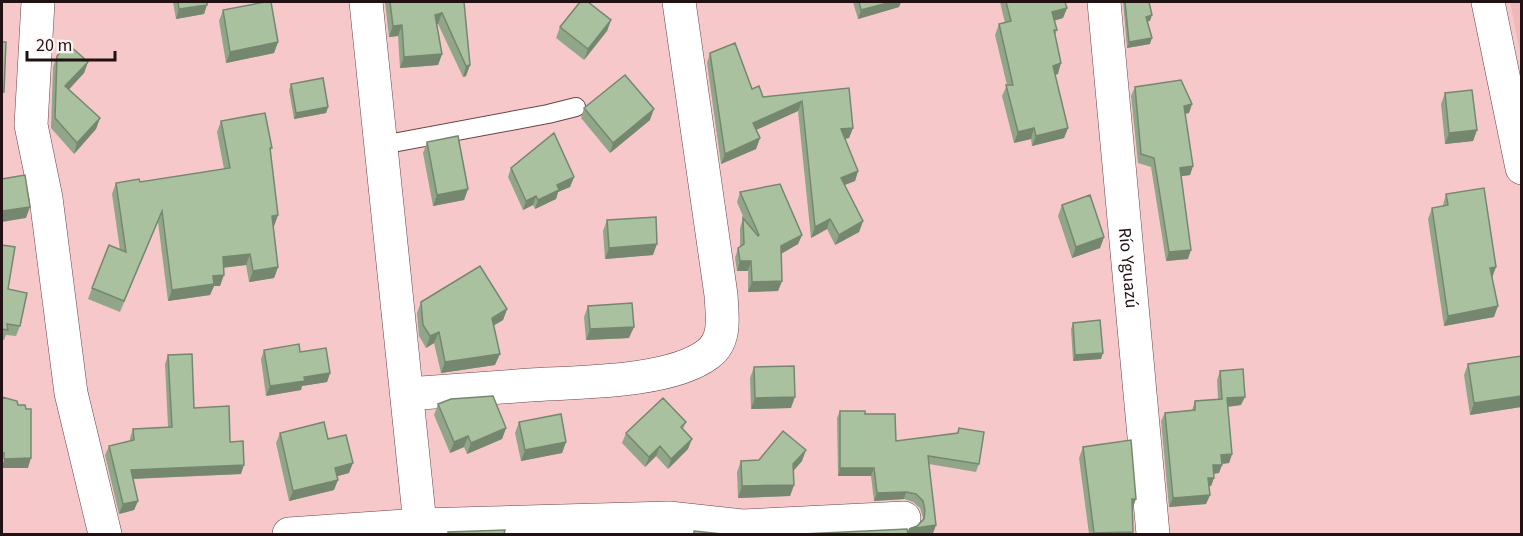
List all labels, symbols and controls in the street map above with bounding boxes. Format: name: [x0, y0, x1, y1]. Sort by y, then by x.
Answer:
scale bar: [27, 24, 116, 62]
text: 20 m: [36, 33, 72, 58]
street label: Río Yguazú: [1112, 227, 1144, 309]

